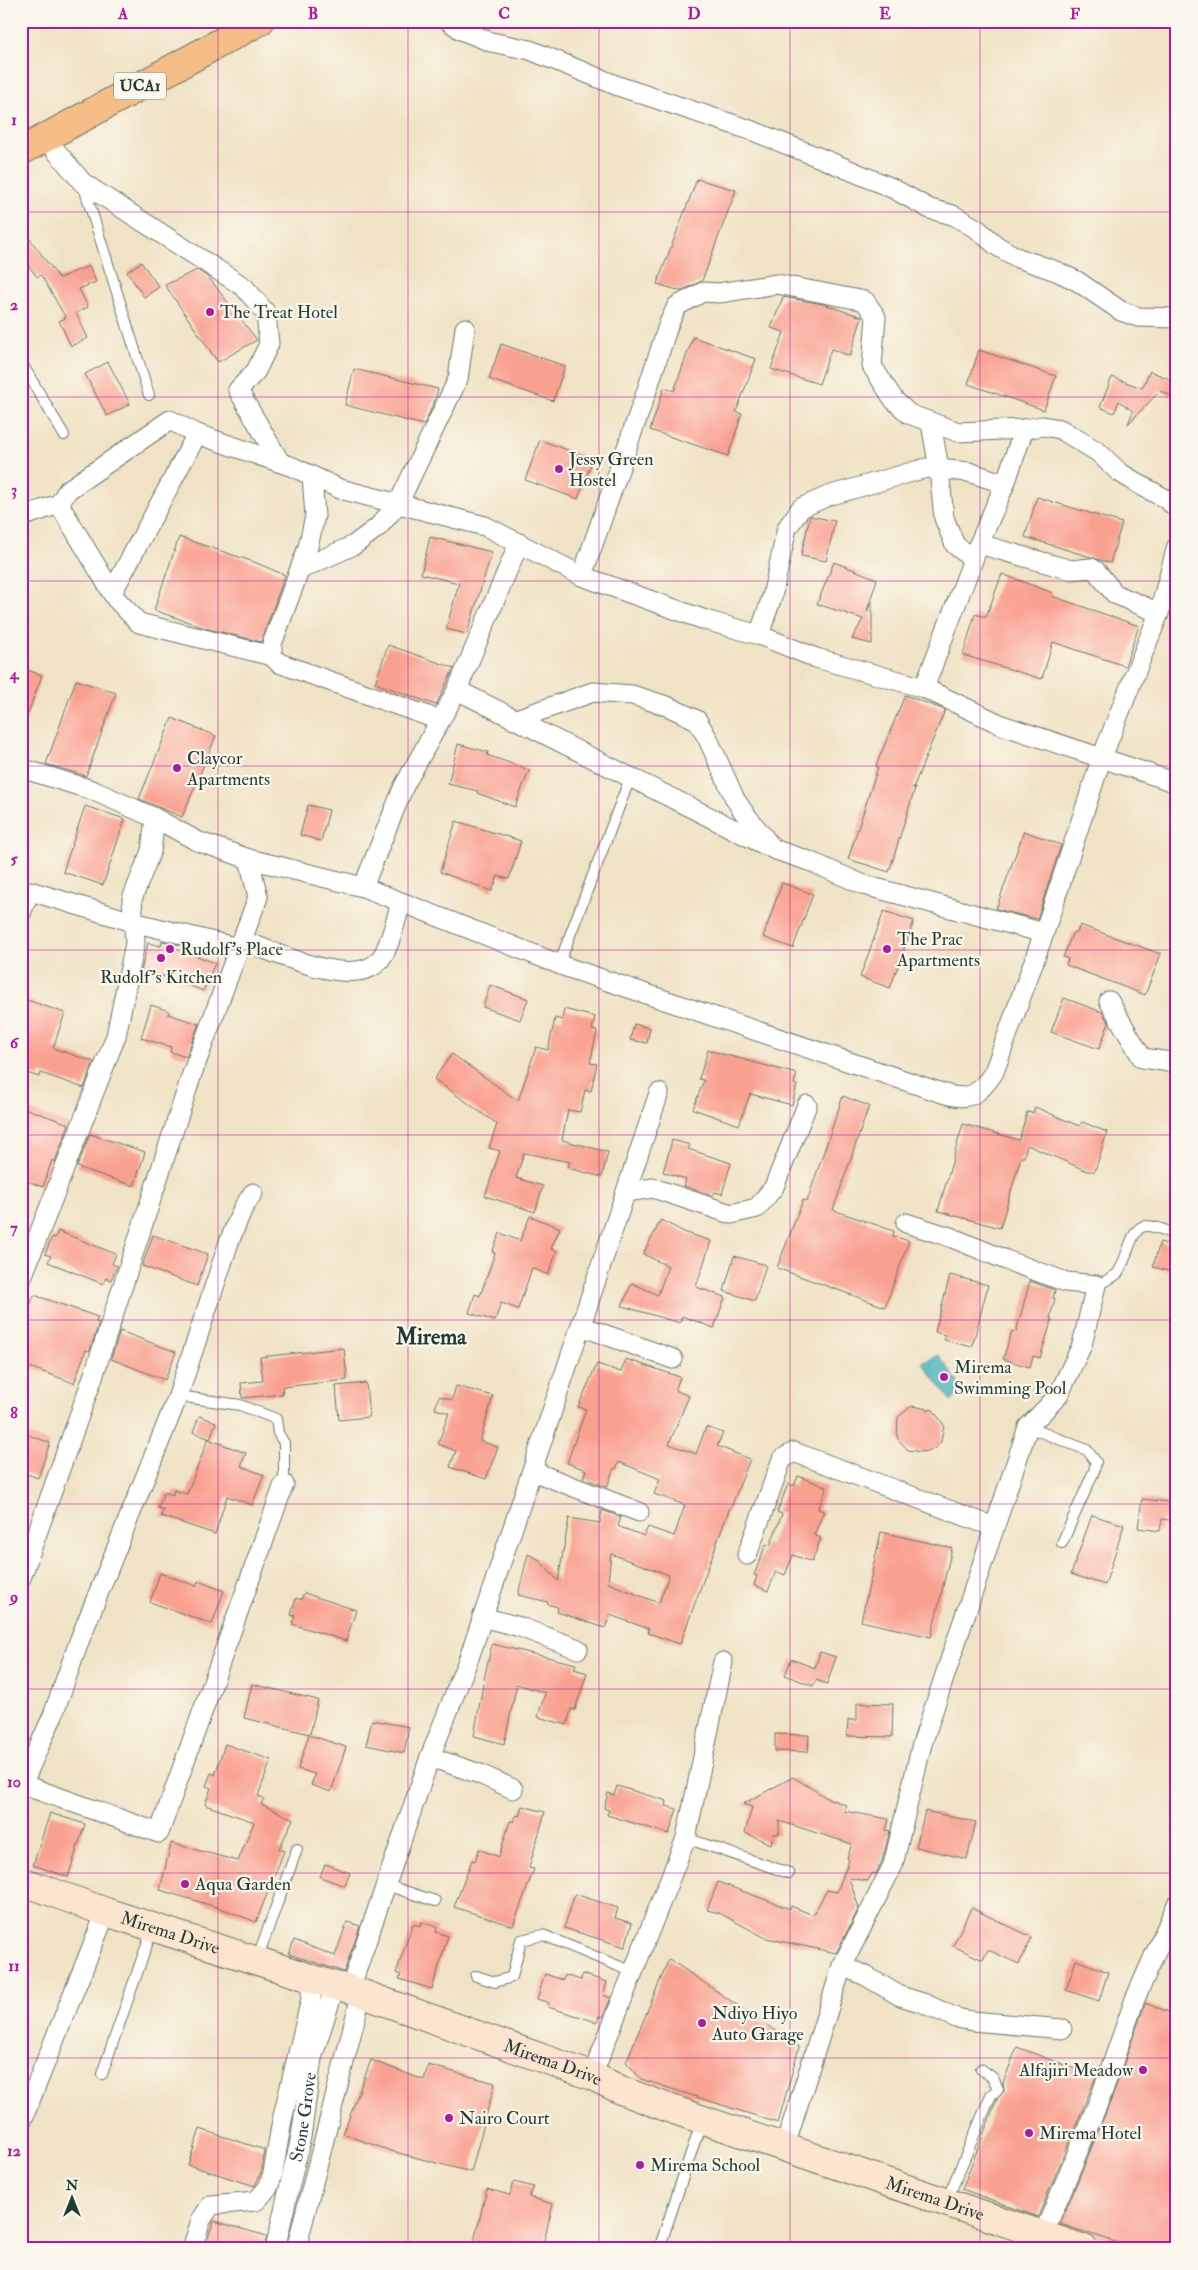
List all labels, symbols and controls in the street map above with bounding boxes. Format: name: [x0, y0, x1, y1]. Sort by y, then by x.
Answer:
text: A: [117, 4, 129, 24]
text: B: [308, 4, 318, 24]
text: C: [498, 4, 510, 24]
text: D: [687, 4, 701, 24]
text: E: [879, 4, 891, 24]
text: F: [1070, 4, 1080, 24]
road number: UCA1: [114, 72, 166, 100]
text: 1: [11, 110, 17, 130]
text: 2: [10, 295, 18, 315]
place label: The Treat Hotel: [220, 301, 338, 324]
marker: The Treat Hotel: [204, 306, 216, 318]
place label: Jessy Green Hostel: [568, 448, 654, 492]
marker: Jessy Green Hostel: [553, 463, 565, 475]
text: 3: [11, 480, 17, 500]
text: 4: [9, 664, 20, 684]
place label: Claycor Apartments: [186, 747, 270, 791]
marker: Claycor Apartments: [171, 762, 183, 774]
text: 5: [10, 849, 18, 869]
place label: The Prac Apartments: [896, 928, 980, 972]
place label: Rudolf's Place: [180, 938, 283, 961]
marker: Rudolf's Place: [164, 943, 176, 955]
marker: The Prac Apartments: [881, 943, 893, 955]
marker: Rudolf's Kitchen: [155, 952, 167, 964]
place label: Rudolf's Kitchen: [100, 966, 222, 989]
text: 6: [10, 1033, 20, 1053]
text: 7: [10, 1218, 18, 1238]
district label: Mirema: [395, 1323, 467, 1351]
place label: Mirema Swimming Pool: [954, 1356, 1067, 1400]
marker: Mirema Swimming Pool: [938, 1371, 950, 1383]
text: 8: [10, 1403, 18, 1423]
text: 9: [8, 1587, 18, 1607]
text: 10: [7, 1772, 21, 1792]
place label: Aqua Garden: [194, 1873, 291, 1896]
marker: Aqua Garden: [179, 1878, 191, 1890]
street label: Mirema Drive: [118, 1906, 223, 1960]
text: 11: [8, 1956, 20, 1976]
place label: Ndiyo Hiyo Auto Garage: [711, 2002, 804, 2046]
marker: Ndiyo Hiyo Auto Garage: [696, 2017, 708, 2029]
street label: Mirema Drive: [501, 2034, 606, 2091]
place label: Alfajiri Meadow: [1018, 2059, 1134, 2082]
marker: Alfajiri Meadow: [1137, 2064, 1149, 2076]
street label: Stone Grove: [284, 2070, 321, 2164]
place label: Nairo Court: [459, 2107, 550, 2130]
marker: Nairo Court: [443, 2112, 455, 2124]
place label: Mirema Hotel: [1039, 2122, 1142, 2145]
marker: Mirema Hotel: [1023, 2127, 1035, 2139]
text: 12: [7, 2141, 21, 2161]
place label: Mirema School: [650, 2154, 760, 2177]
marker: Mirema School: [634, 2159, 646, 2171]
street label: Mirema Drive: [883, 2171, 988, 2226]
north arrow: [48, 2172, 98, 2222]
text: N: [65, 2177, 79, 2194]

